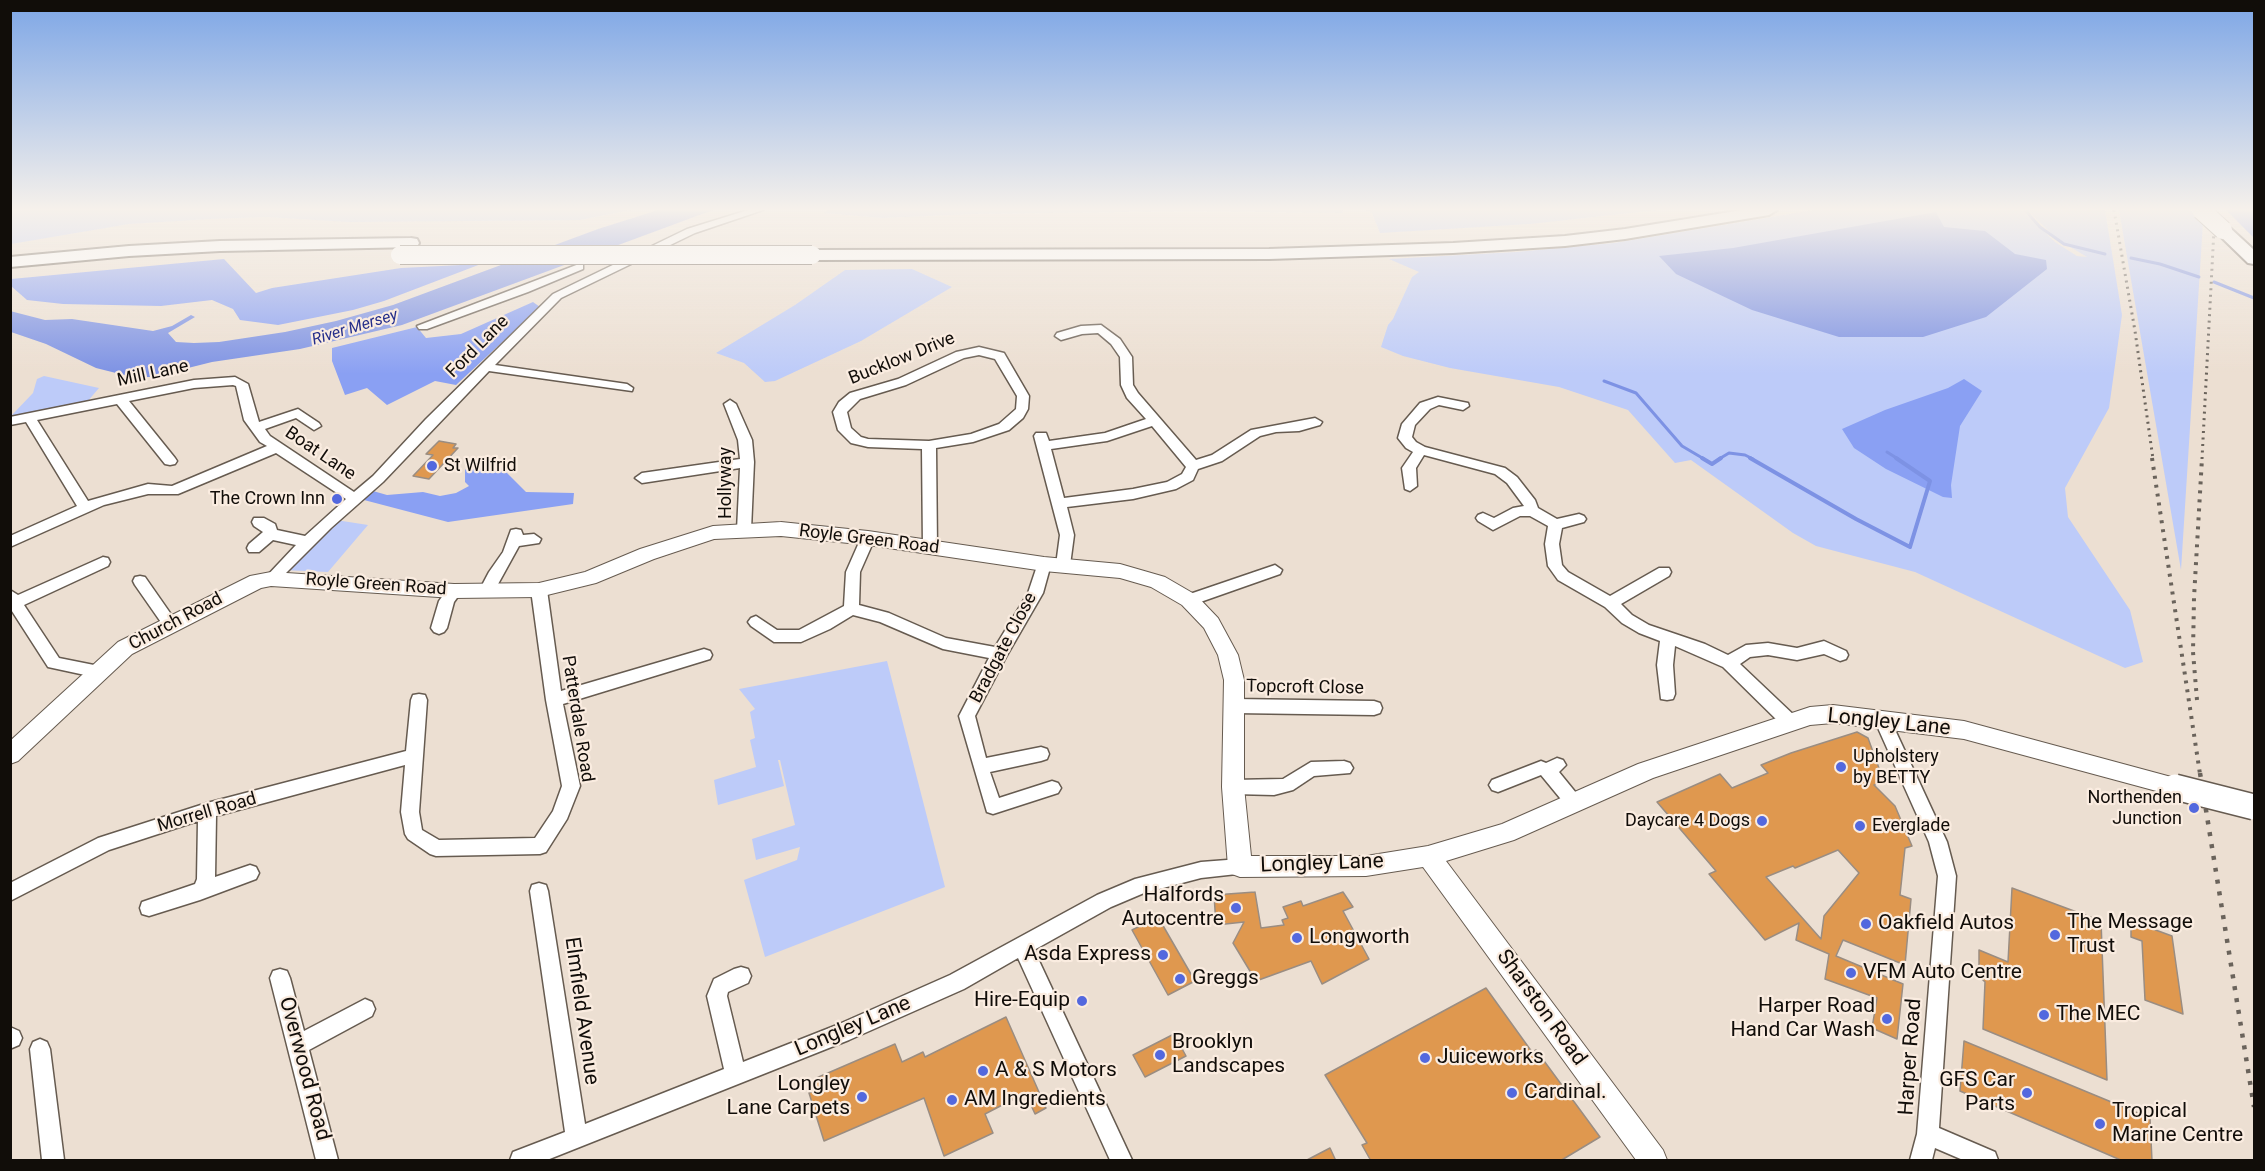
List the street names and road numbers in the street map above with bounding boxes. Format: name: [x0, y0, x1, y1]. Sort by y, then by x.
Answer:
street label: Ford Lane: [442, 311, 514, 383]
street label: Bucklow Drive: [846, 328, 958, 390]
street label: Mill Lane: [115, 356, 191, 392]
street label: Boat Lane: [281, 423, 359, 485]
street label: Hollyway: [715, 447, 737, 519]
street label: Royle Green Road: [798, 521, 940, 559]
street label: Royle Green Road: [305, 569, 447, 601]
street label: Church Road: [126, 588, 226, 656]
street label: Bradgate Close: [966, 589, 1042, 707]
street label: Patterdale Road: [556, 654, 598, 784]
street label: Topcroft Close: [1246, 676, 1364, 700]
street label: Longley Lane: [1826, 704, 1952, 742]
street label: Morrell Road: [155, 789, 259, 837]
street label: Longley Lane: [1260, 849, 1384, 879]
street label: Elmfield Avenue: [558, 935, 604, 1087]
street label: Sharston Road: [1491, 945, 1591, 1071]
street label: Longley Lane: [791, 991, 915, 1063]
street label: Overwood Road: [273, 994, 335, 1144]
street label: Harper Road: [1894, 998, 1928, 1116]

